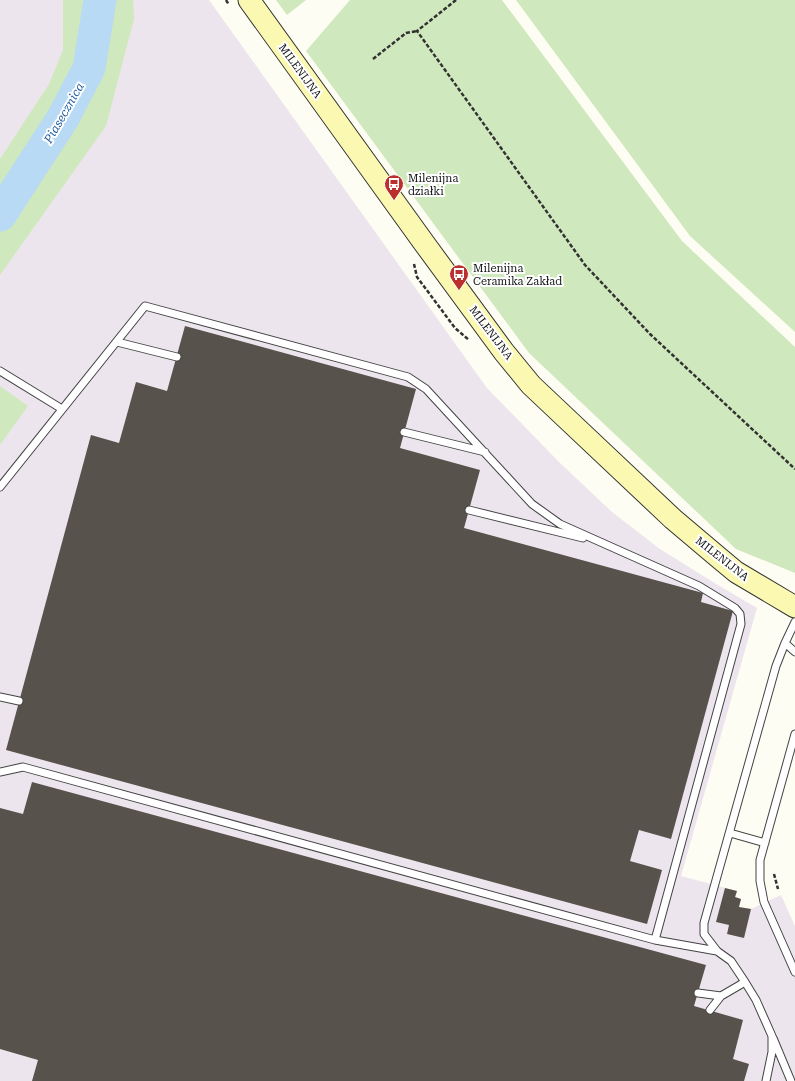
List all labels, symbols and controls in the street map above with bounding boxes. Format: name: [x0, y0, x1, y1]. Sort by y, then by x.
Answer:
street label: MILENIJNA: [276, 41, 324, 101]
water label: Piasecznica: [41, 80, 87, 147]
place label: Milenijna działki: [408, 172, 458, 198]
bus stop icon: Milenijna działki: [383, 173, 405, 201]
place label: Milenijna Ceramika Zakład: [473, 262, 562, 288]
bus stop icon: Milenijna Ceramika Zakład: [448, 263, 470, 291]
street label: MILENIJNA: [467, 304, 516, 363]
street label: MILENIJNA: [693, 534, 751, 584]

